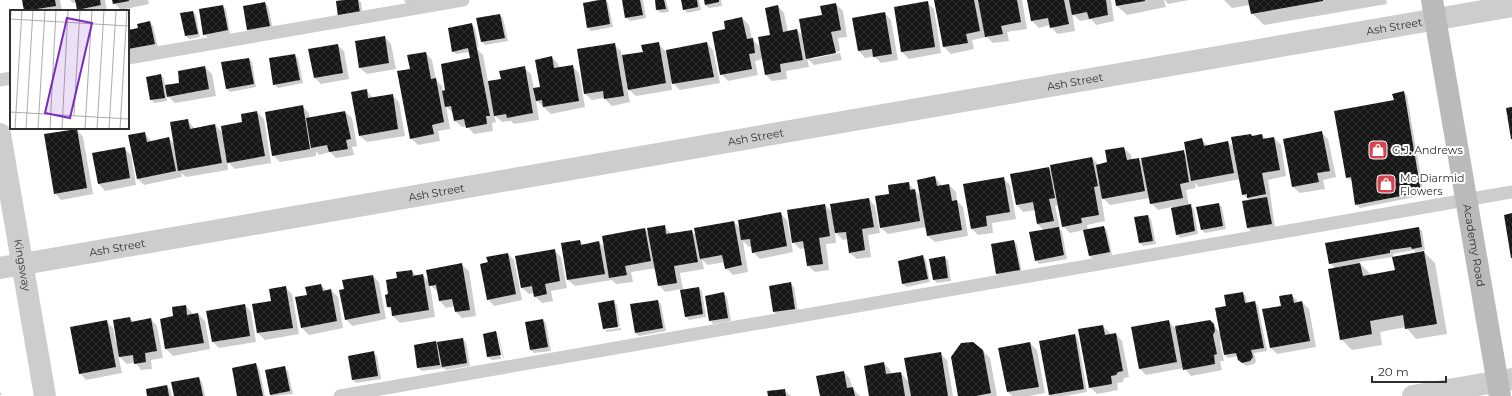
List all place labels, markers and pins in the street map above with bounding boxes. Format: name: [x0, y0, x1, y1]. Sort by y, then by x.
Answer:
shop icon: G.J. Andrews: [1367, 139, 1389, 161]
place label: G.J. Andrews: [1392, 143, 1463, 157]
place label: Mc Diarmid Flowers: [1400, 171, 1465, 198]
shop icon: Mc Diarmid Flowers: [1375, 173, 1397, 195]

